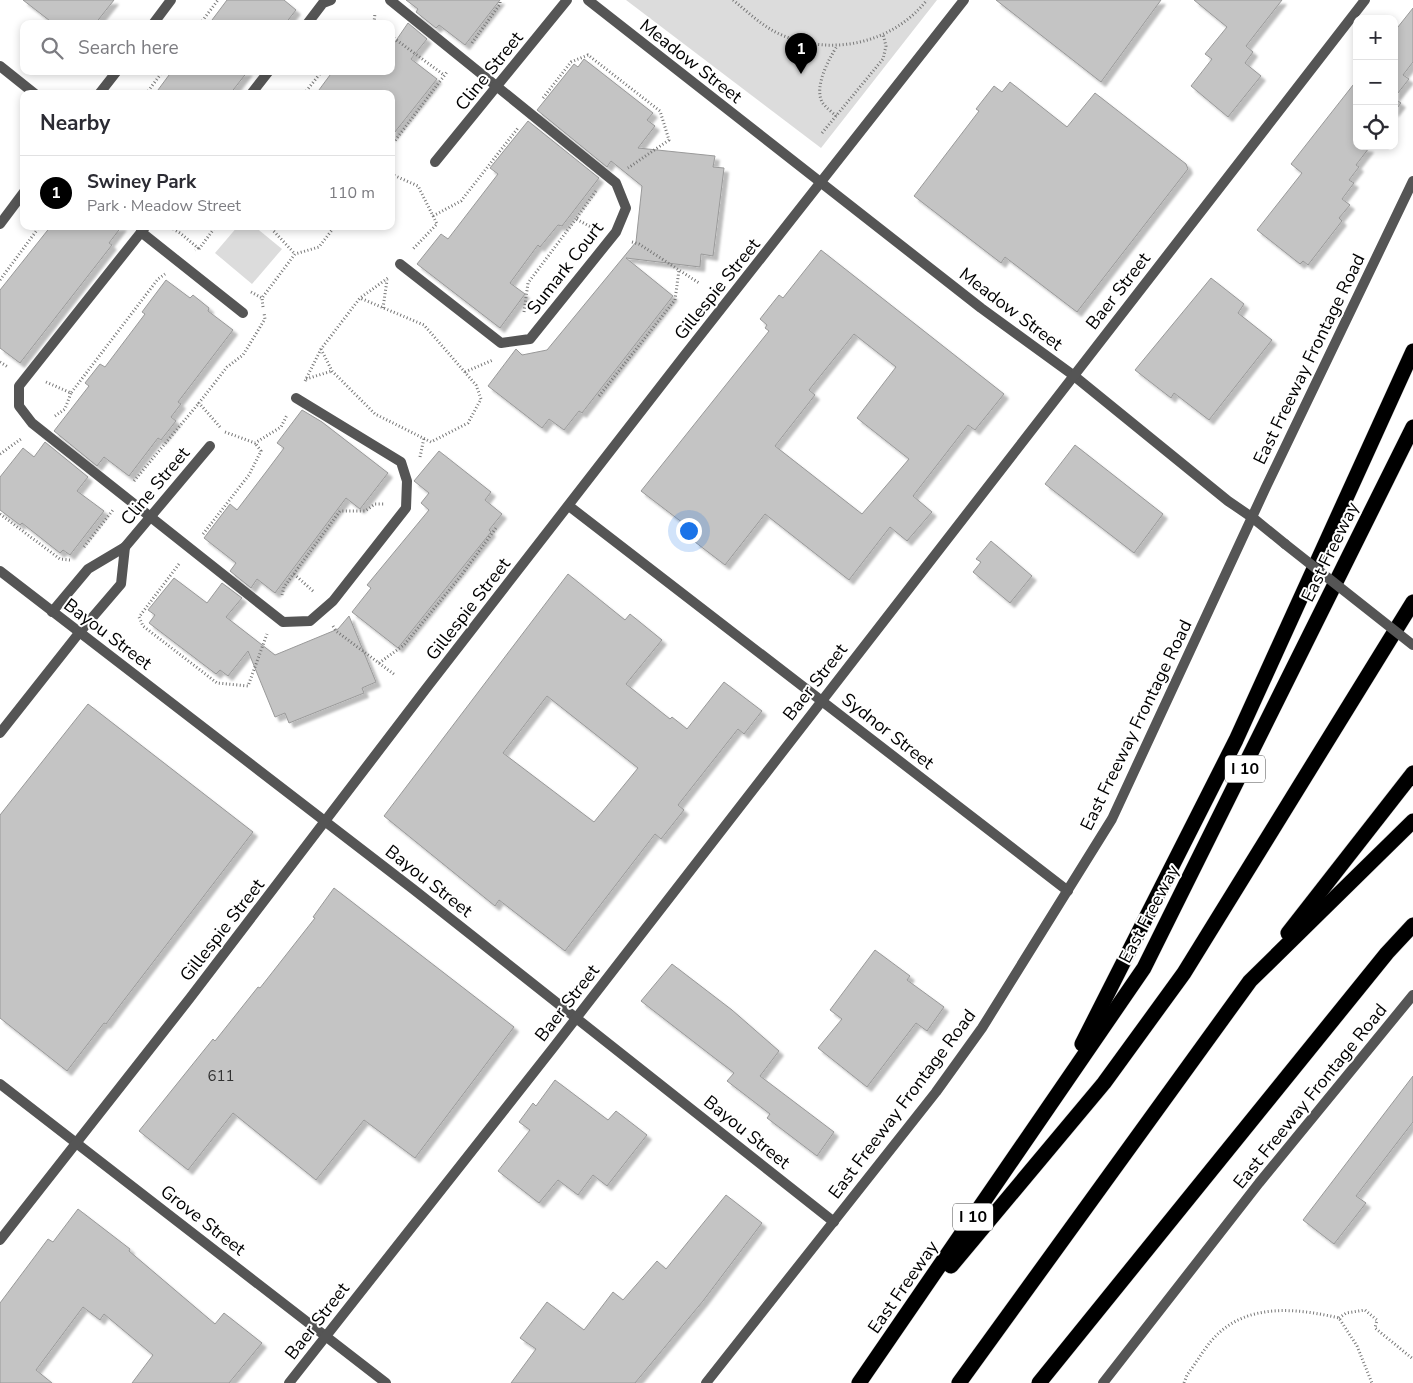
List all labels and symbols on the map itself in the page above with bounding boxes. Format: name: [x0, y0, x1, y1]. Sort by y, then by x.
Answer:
street label: Meadow Street: [635, 13, 748, 109]
street label: Cline Street: [450, 26, 529, 116]
pin: 1: [785, 33, 817, 74]
street label: Sumark Court: [521, 216, 609, 319]
street label: Gillespie Street: [669, 233, 766, 345]
street label: Baer Street: [1080, 247, 1156, 334]
street label: East Freeway Frontage Road: [1247, 250, 1371, 468]
street label: Meadow Street: [954, 262, 1068, 356]
street label: Cline Street: [115, 441, 195, 530]
street label: East Freeway: [1296, 497, 1365, 606]
your location: [676, 518, 702, 544]
street label: Gillespie Street: [420, 552, 516, 665]
street label: Bayou Street: [59, 593, 158, 675]
street label: East Freeway Frontage Road: [1074, 616, 1198, 834]
street label: Baer Street: [777, 638, 853, 725]
street label: Sydnor Street: [837, 687, 940, 775]
road number: I 10: [1225, 756, 1265, 782]
street label: Bayou Street: [380, 839, 478, 923]
street label: East Freeway: [1113, 860, 1185, 967]
street label: Gillespie Street: [174, 873, 270, 986]
street label: Baer Street: [529, 959, 605, 1046]
street label: East Freeway Frontage Road: [1228, 999, 1392, 1193]
street label: East Freeway Frontage Road: [823, 1004, 981, 1204]
house number: 611: [207, 1066, 235, 1086]
street label: Bayou Street: [699, 1090, 796, 1175]
street label: Grove Street: [156, 1179, 251, 1261]
road number: I 10: [953, 1204, 993, 1230]
street label: East Freeway: [862, 1235, 944, 1338]
street label: Baer Street: [279, 1277, 355, 1364]

